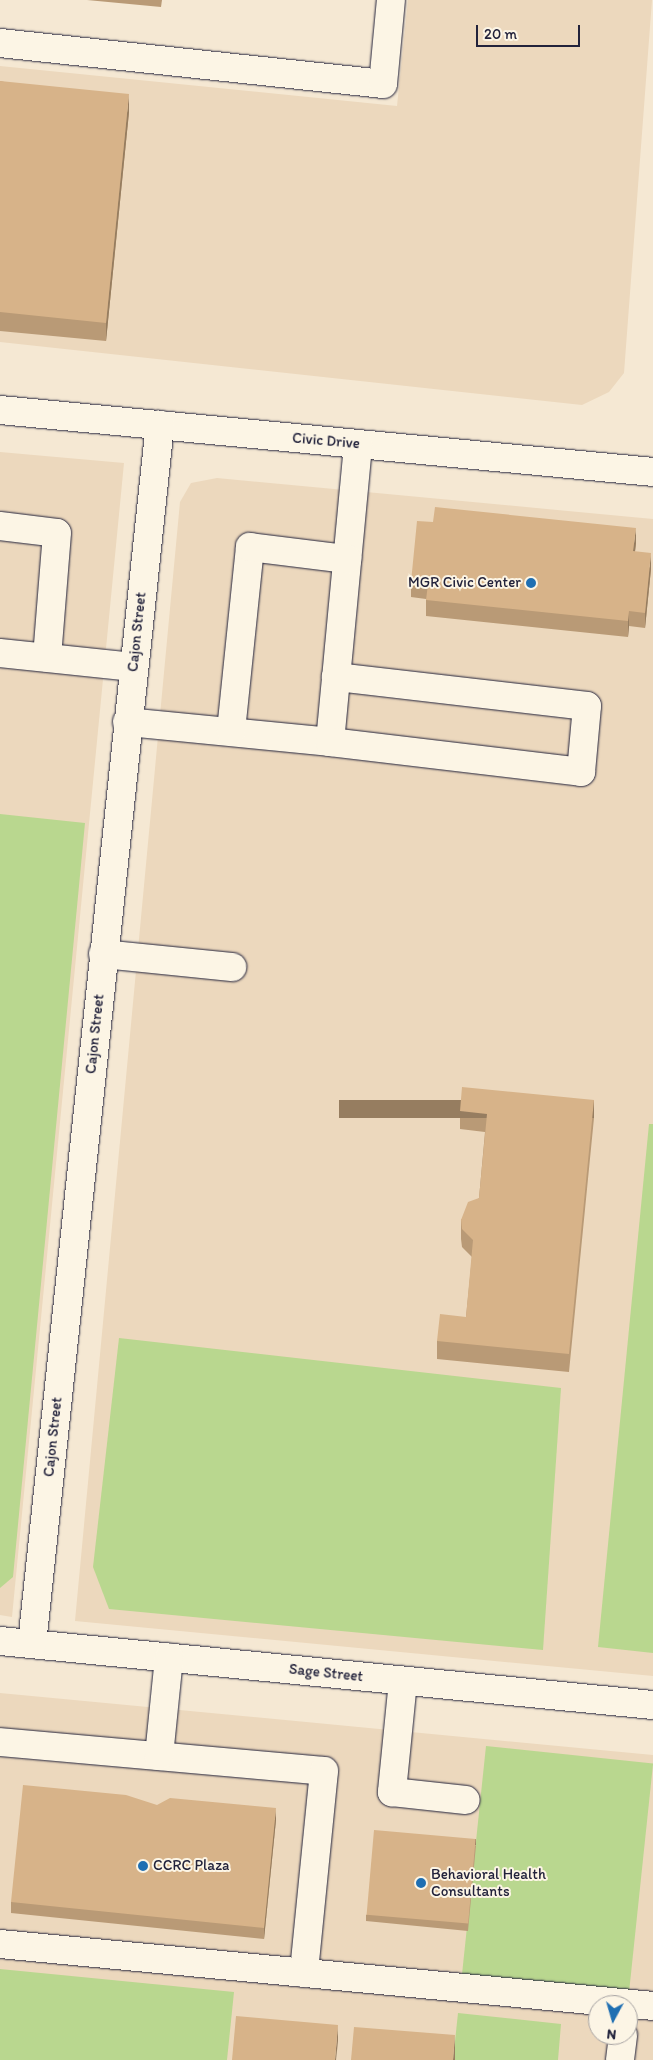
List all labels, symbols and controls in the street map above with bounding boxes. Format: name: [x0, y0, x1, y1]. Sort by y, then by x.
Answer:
scale bar: [478, 15, 582, 47]
text: 20 m: [484, 25, 517, 43]
street label: Civic Drive: [291, 429, 361, 453]
place label: MGR Civic Center: [408, 574, 521, 592]
marker: MGR Civic Center: [525, 577, 537, 589]
street label: Cajon Street: [124, 591, 150, 673]
street label: Cajon Street: [82, 993, 108, 1075]
street label: Cajon Street: [40, 1396, 66, 1478]
street label: Sage Street: [288, 1660, 364, 1686]
place label: CCRC Plaza: [153, 1857, 229, 1875]
marker: CCRC Plaza: [137, 1860, 149, 1872]
place label: Behavioral Health Consultants: [431, 1865, 545, 1900]
marker: Behavioral Health Consultants: [415, 1877, 427, 1889]
north arrow: [588, 1995, 638, 2045]
text: N: [606, 2025, 617, 2043]

